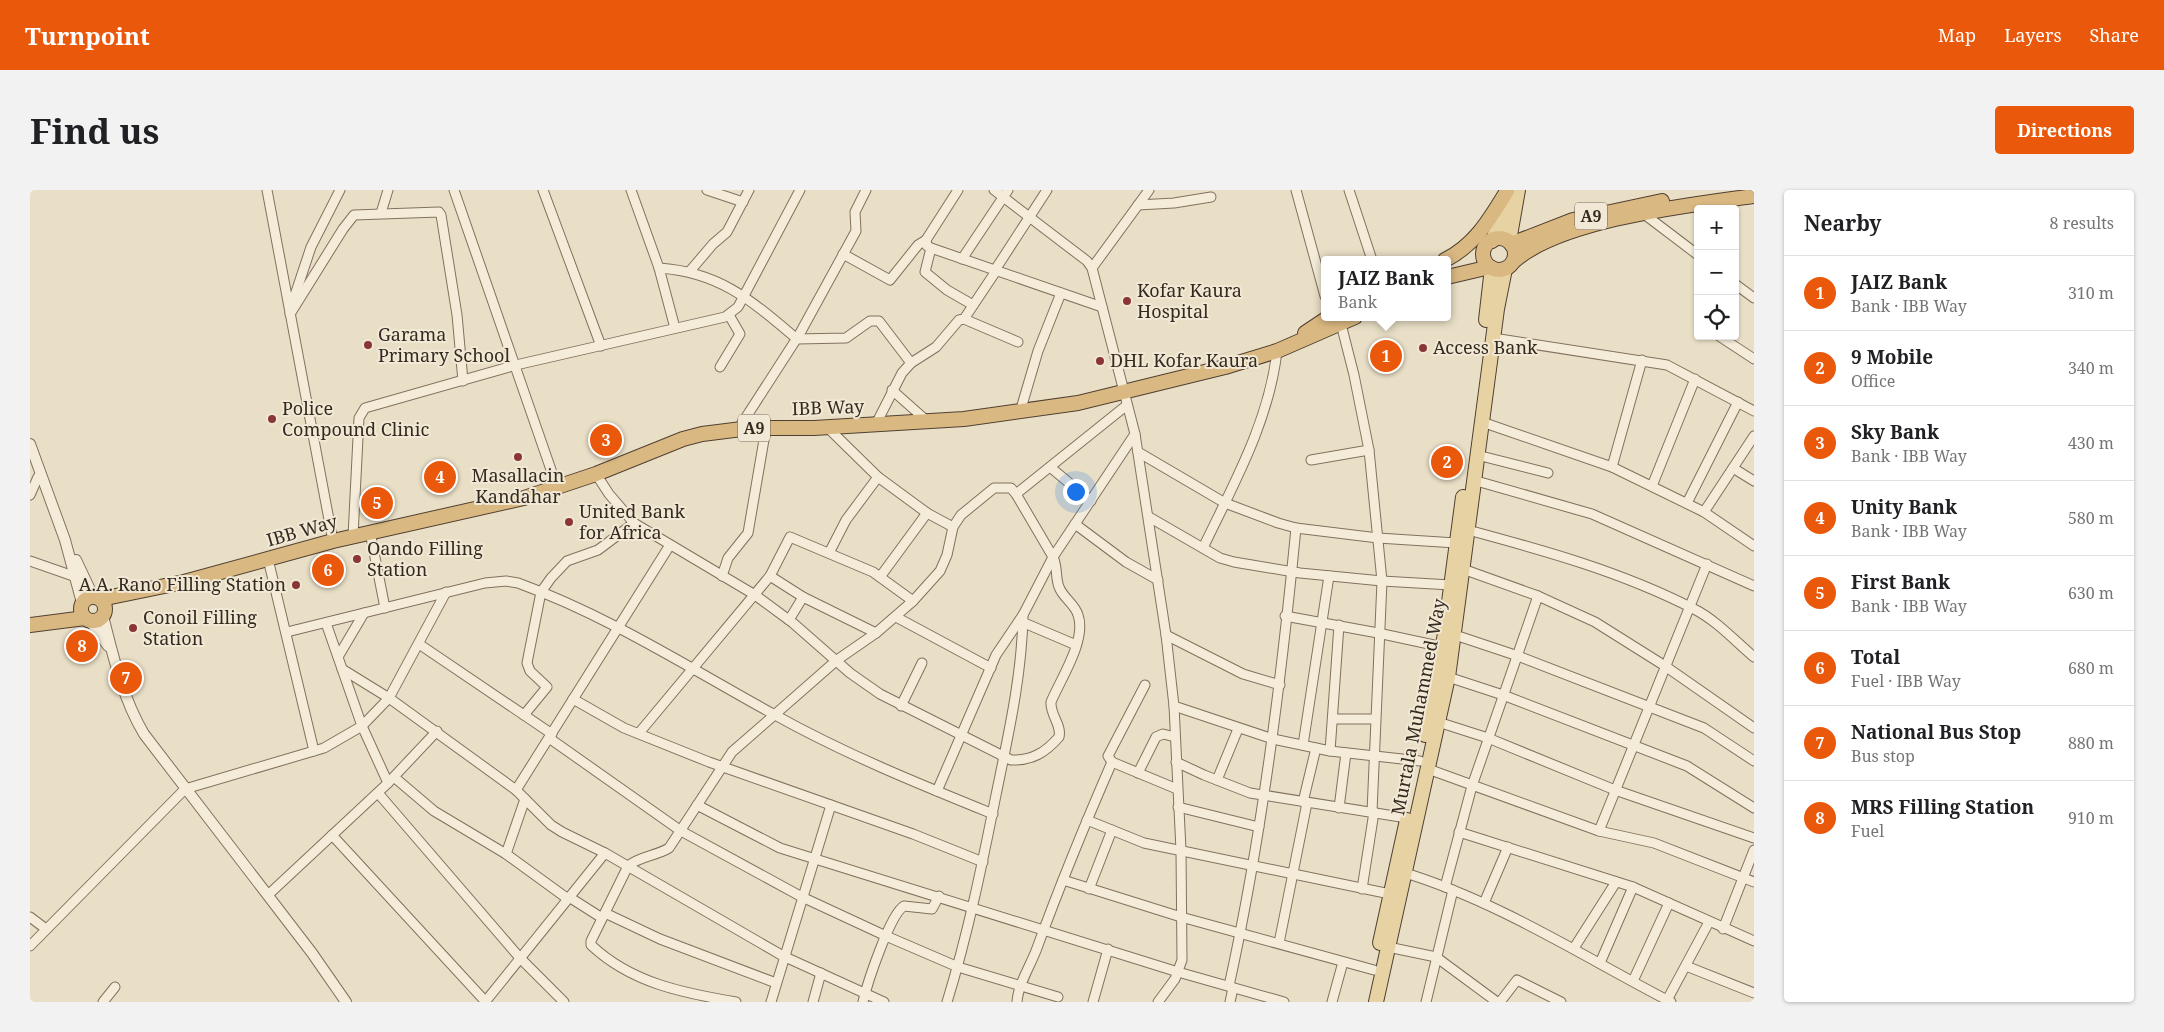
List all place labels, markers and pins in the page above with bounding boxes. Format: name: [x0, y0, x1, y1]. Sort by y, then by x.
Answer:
place label: Kofar Kaura Hospital: [1137, 278, 1242, 323]
marker: Kofar Kaura Hospital: [1121, 295, 1133, 307]
place label: Garama Primary School: [378, 322, 510, 367]
place label: Access Bank: [1433, 335, 1538, 359]
pin: 1: [1370, 337, 1402, 375]
marker: Garama Primary School: [362, 339, 374, 351]
marker: Access Bank: [1417, 342, 1429, 354]
place label: DHL Kofar Kaura: [1110, 348, 1258, 372]
marker: DHL Kofar Kaura: [1094, 355, 1106, 367]
place label: Police Compound Clinic: [282, 396, 429, 441]
marker: Police Compound Clinic: [266, 413, 278, 425]
pin: 3: [590, 421, 622, 459]
pin: 2: [1431, 443, 1463, 481]
marker: Masallacin Kandahar: [512, 451, 524, 463]
pin: 4: [424, 458, 456, 496]
place label: Masallacin Kandahar: [472, 463, 565, 508]
pin: 5: [361, 484, 393, 522]
place label: United Bank for Africa: [579, 499, 685, 544]
marker: United Bank for Africa: [563, 516, 575, 528]
place label: Oando Filling Station: [367, 536, 483, 581]
pin: 6: [312, 551, 344, 589]
marker: Oando Filling Station: [351, 553, 363, 565]
place label: A.A. Rano Filling Station: [79, 572, 286, 596]
marker: A.A. Rano Filling Station: [290, 579, 302, 591]
place label: Conoil Filling Station: [143, 605, 257, 650]
marker: Conoil Filling Station: [127, 622, 139, 634]
pin: 8: [66, 627, 98, 665]
pin: 7: [110, 659, 142, 697]

